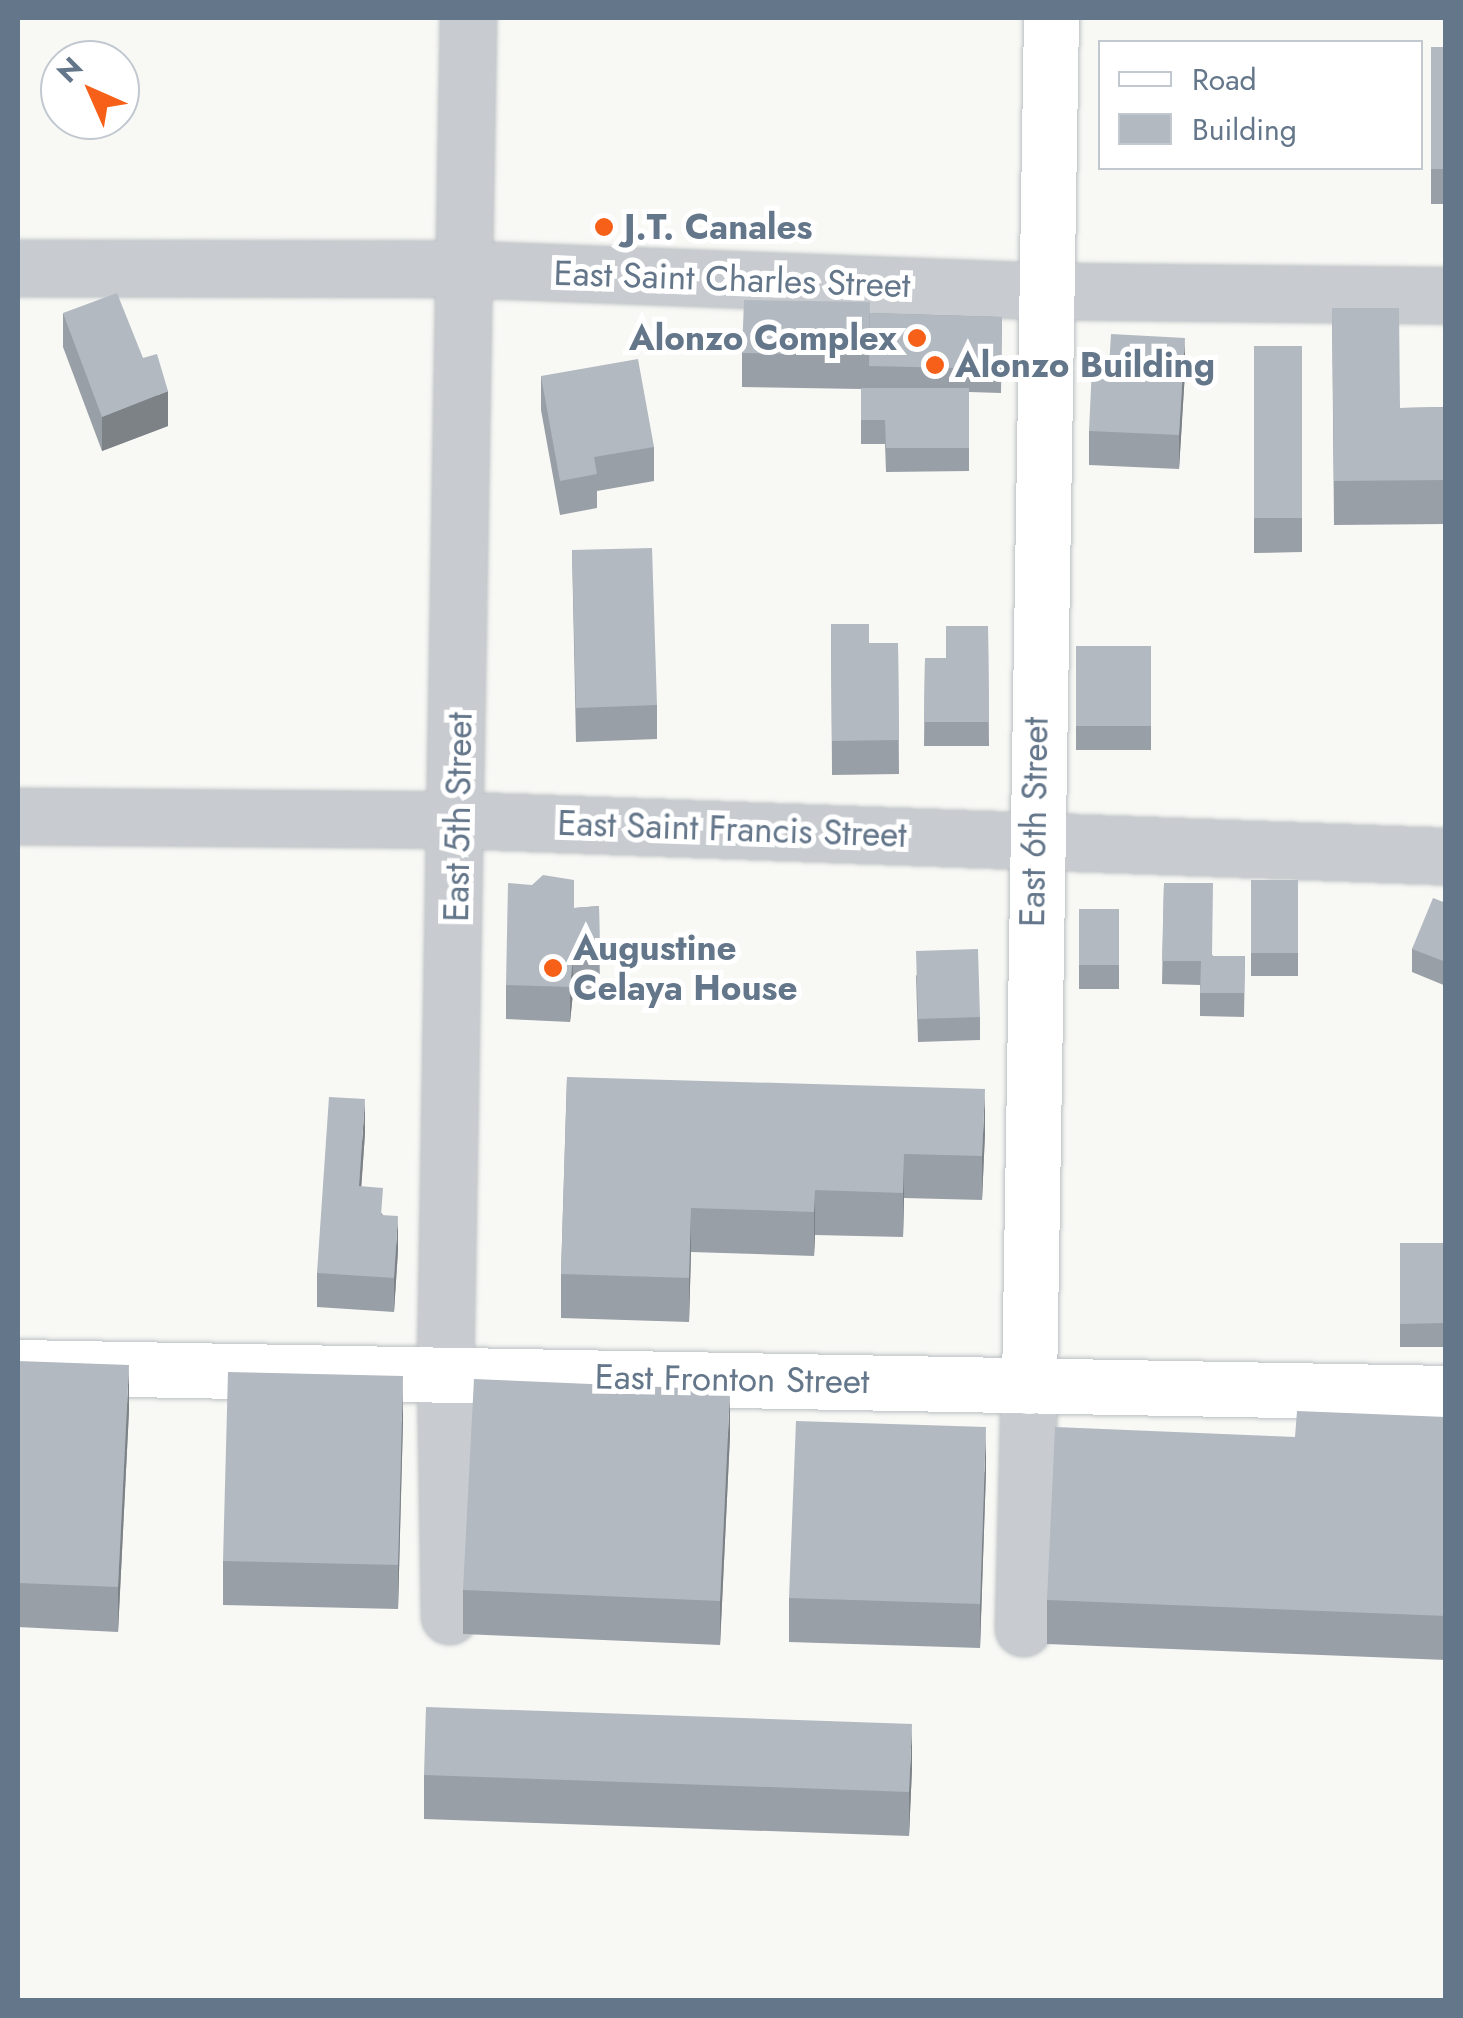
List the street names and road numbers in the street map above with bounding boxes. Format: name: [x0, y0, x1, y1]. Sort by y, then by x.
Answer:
street label: East Saint Charles Street: [553, 252, 911, 306]
street label: East 5th Street: [435, 712, 481, 922]
street label: East 6th Street: [1011, 717, 1057, 927]
street label: East Saint Francis Street: [557, 802, 907, 856]
street label: East Fronton Street: [594, 1356, 870, 1402]

